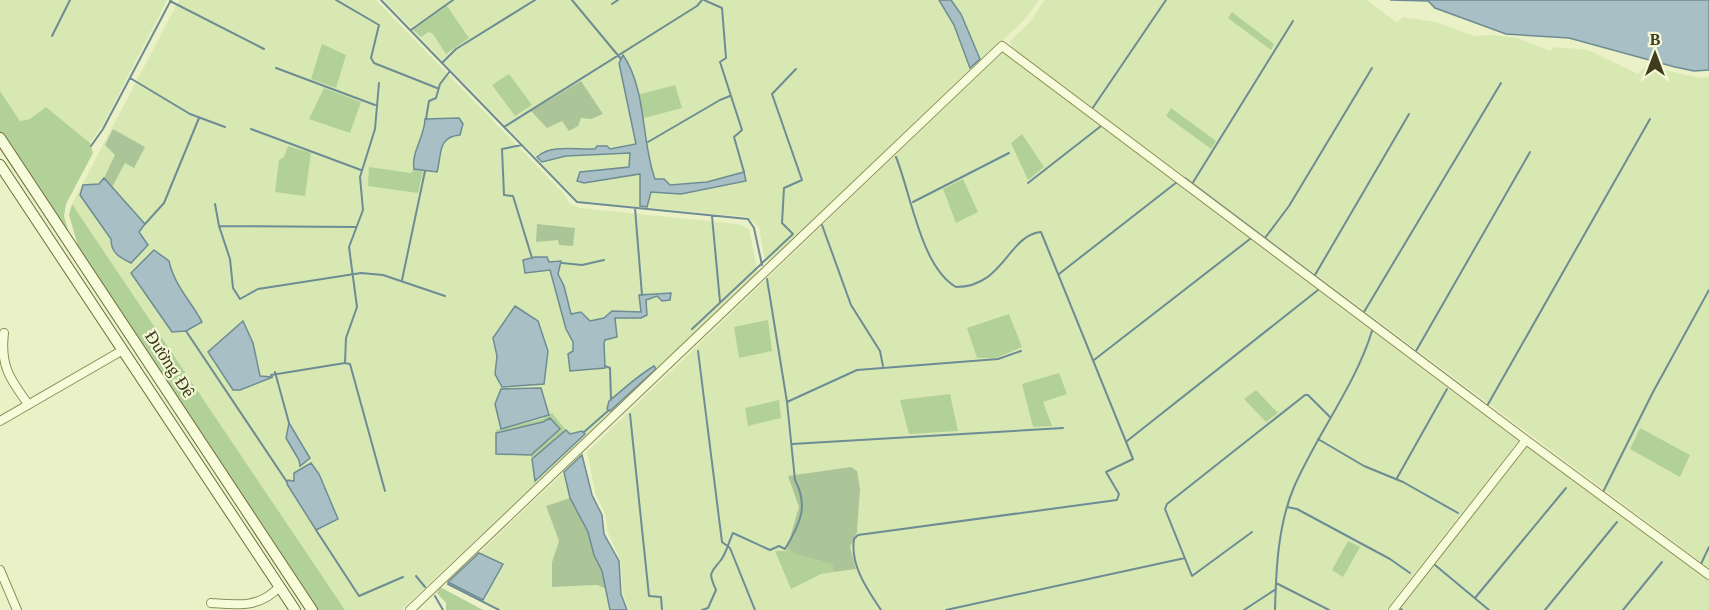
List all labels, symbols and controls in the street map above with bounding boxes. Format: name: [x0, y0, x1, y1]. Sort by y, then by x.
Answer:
north arrow: [1625, 24, 1685, 84]
text: B: [1650, 31, 1661, 48]
street label: Đường Đê: [141, 327, 199, 401]

